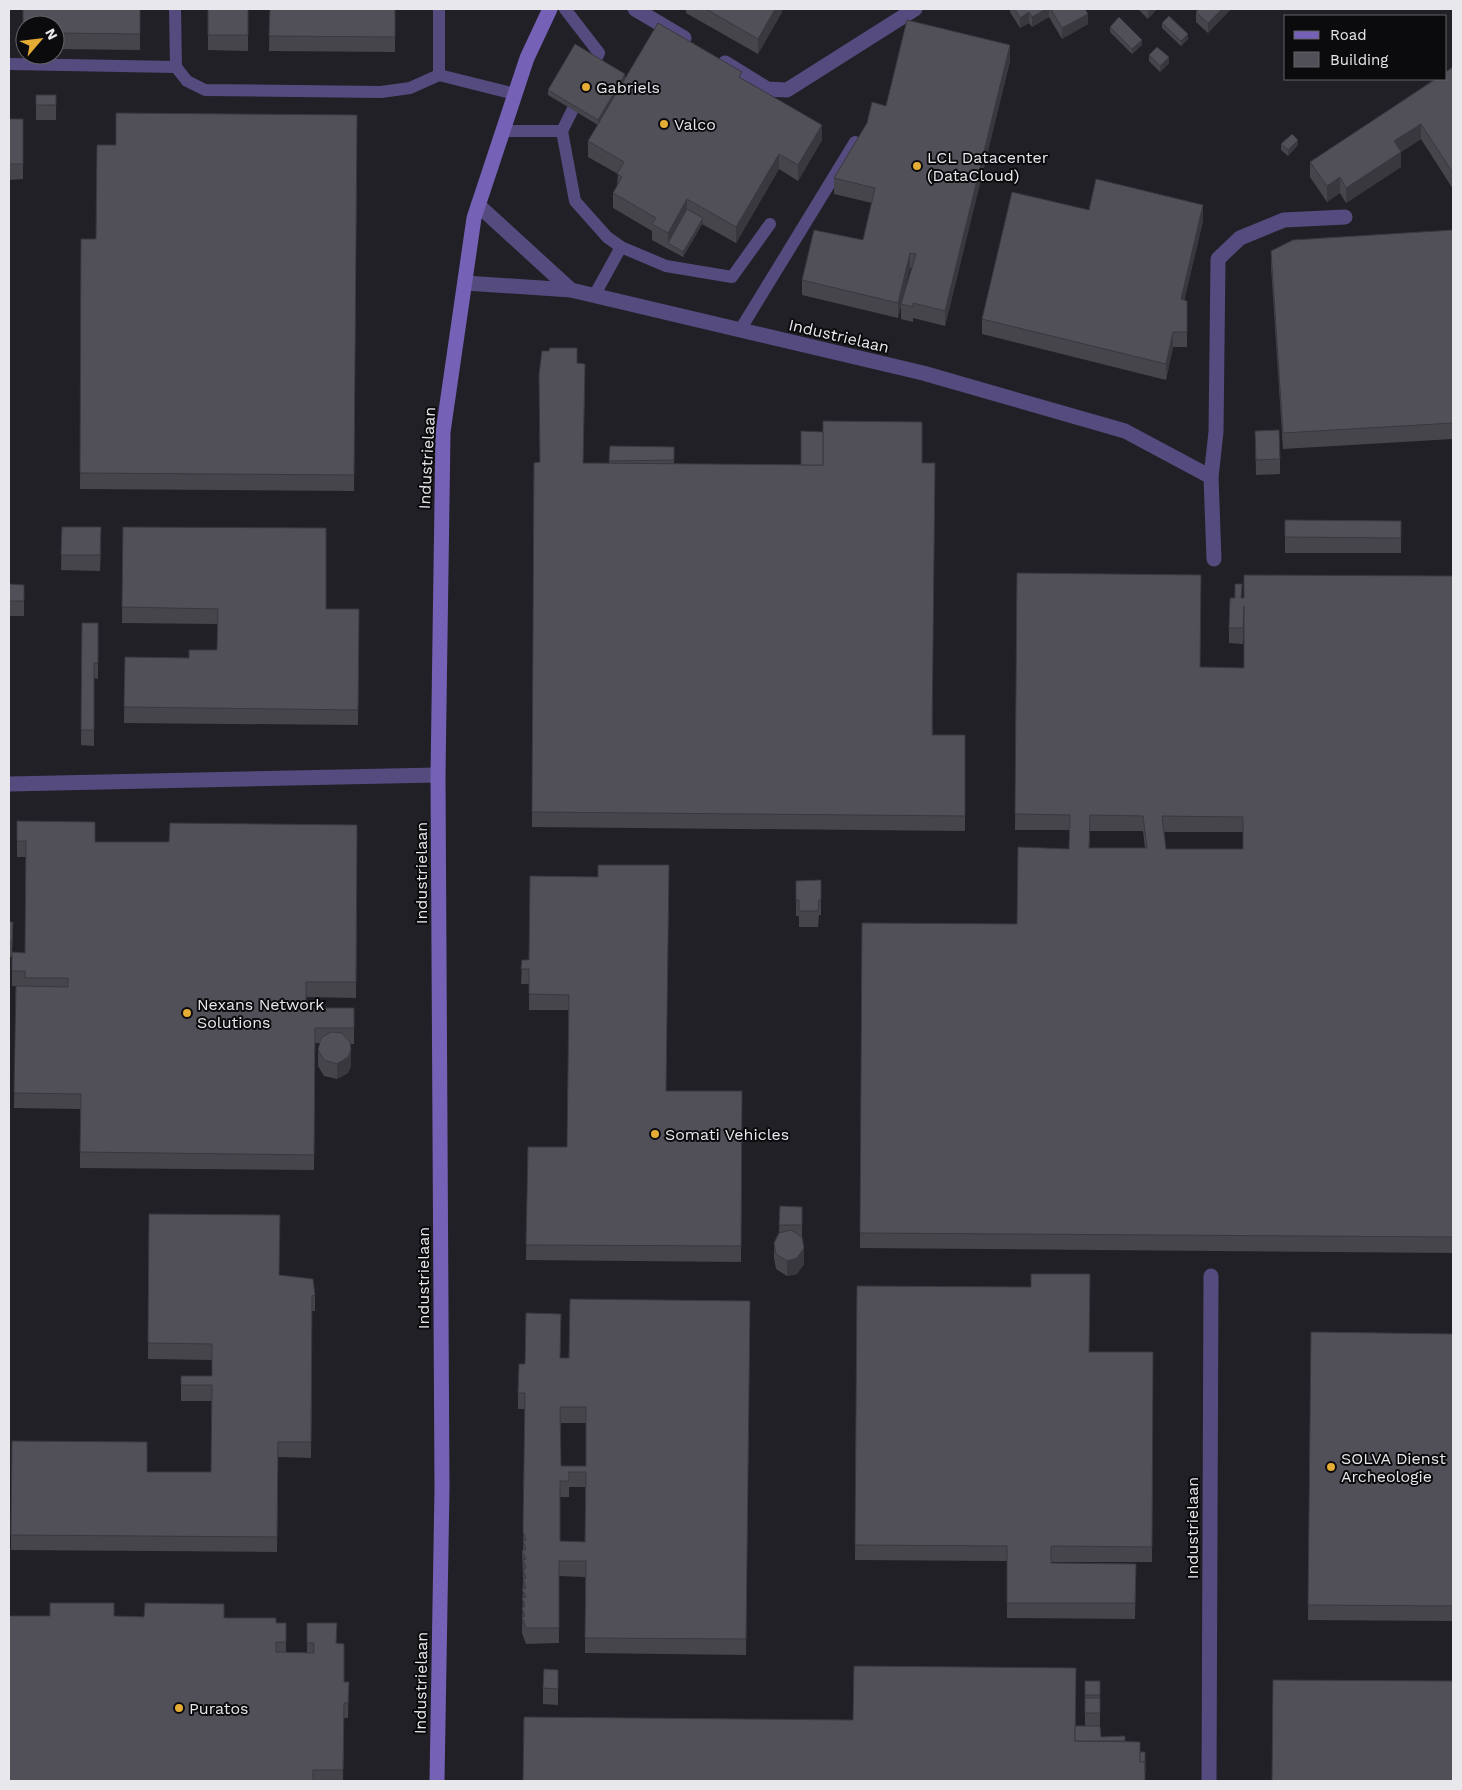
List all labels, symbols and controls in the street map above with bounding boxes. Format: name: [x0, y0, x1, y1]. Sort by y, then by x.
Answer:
north arrow: [15, 15, 65, 65]
legend: [1284, 15, 1447, 80]
text: N: [42, 26, 61, 42]
text: Road: [1330, 26, 1367, 44]
text: Building: [1330, 51, 1388, 69]
place label: Gabriels: [596, 78, 660, 97]
marker: Gabriels: [580, 81, 592, 93]
place label: Valco: [674, 115, 716, 134]
marker: Valco: [658, 118, 670, 130]
place label: LCL Datacenter (DataCloud): [927, 148, 1049, 185]
marker: LCL Datacenter (DataCloud): [911, 160, 923, 172]
street label: Industrielaan: [787, 315, 891, 357]
street label: Industrielaan: [415, 406, 439, 510]
street label: Industrielaan: [412, 822, 431, 924]
place label: Nexans Network Solutions: [197, 995, 324, 1032]
marker: Nexans Network Solutions: [181, 1007, 193, 1019]
place label: Somati Vehicles: [665, 1125, 789, 1144]
marker: Somati Vehicles: [649, 1128, 661, 1140]
street label: Industrielaan: [414, 1227, 433, 1329]
place label: SOLVA Dienst Archeologie: [1341, 1449, 1446, 1486]
marker: SOLVA Dienst Archeologie: [1325, 1461, 1337, 1473]
street label: Industrielaan: [1183, 1477, 1202, 1579]
street label: Industrielaan: [411, 1632, 431, 1734]
place label: Puratos: [189, 1699, 248, 1718]
marker: Puratos: [173, 1702, 185, 1714]

